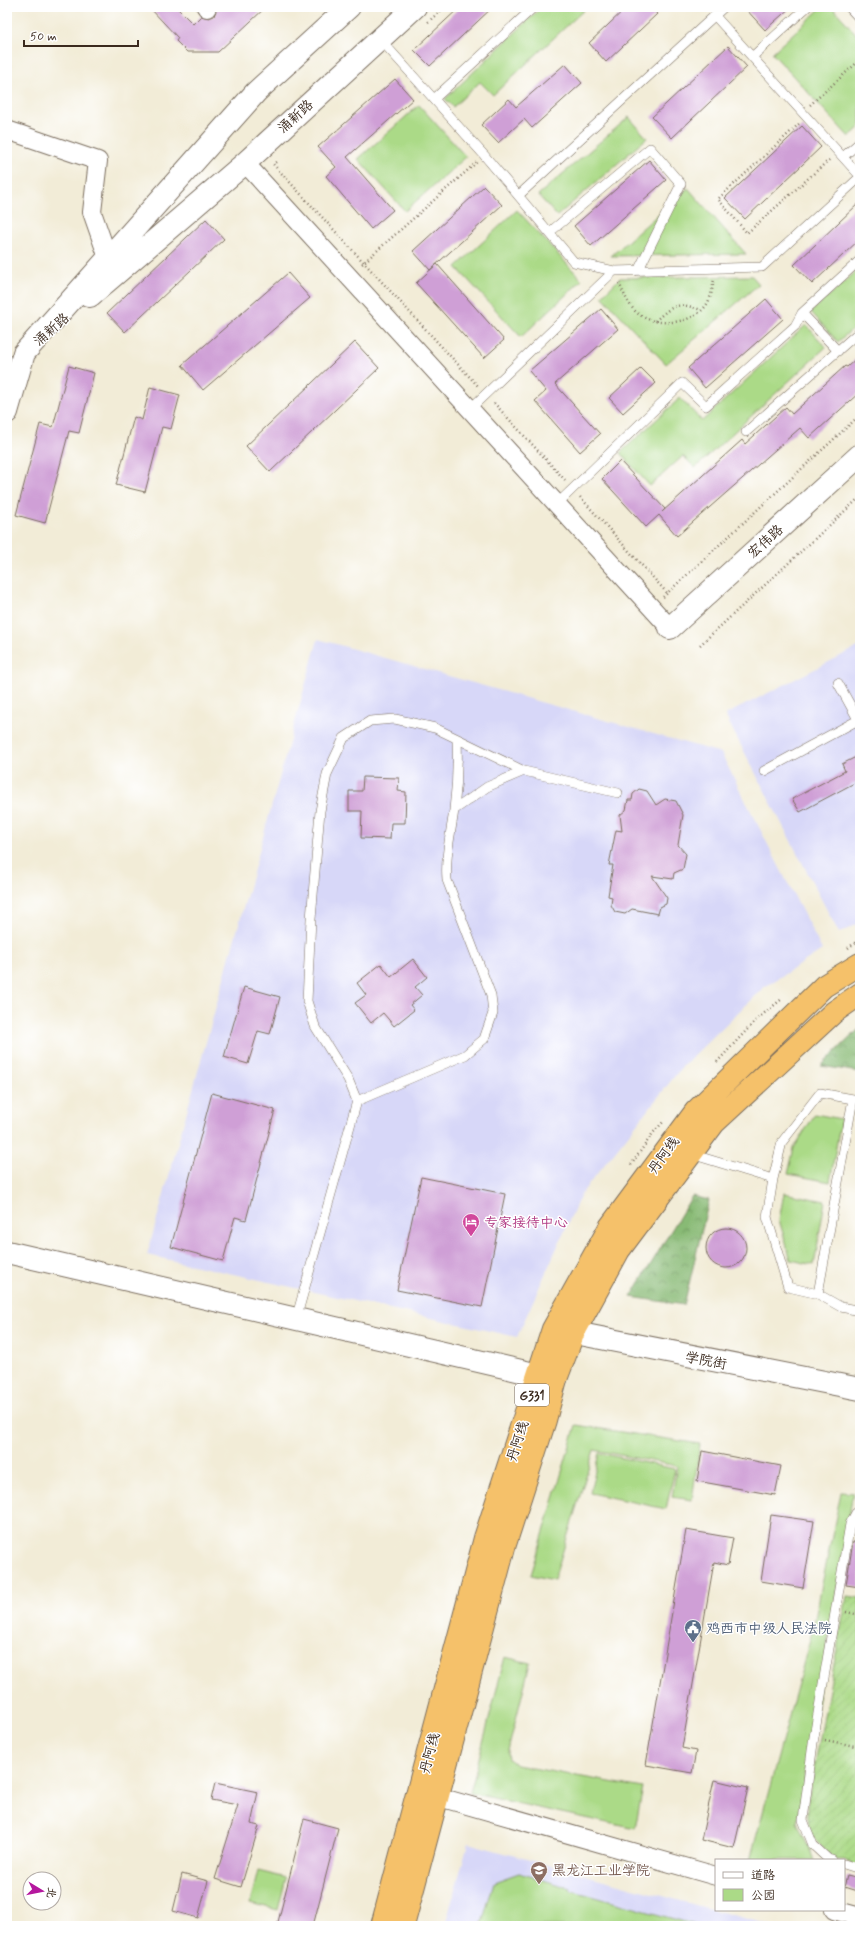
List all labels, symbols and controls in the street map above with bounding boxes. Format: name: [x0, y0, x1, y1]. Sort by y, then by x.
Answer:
scale bar: [24, 22, 138, 48]
text: 50 m: [30, 29, 57, 45]
street label: 涌新路: [274, 96, 317, 137]
street label: 涌新路: [30, 309, 73, 350]
street label: 宏伟路: [744, 521, 787, 562]
street label: 丹阿线: [644, 1133, 683, 1178]
hotel icon: 专家接待中心: [461, 1212, 481, 1237]
place label: 专家接待中心: [484, 1214, 568, 1232]
street label: 学院街: [683, 1348, 728, 1374]
road number: G331: [515, 1384, 549, 1406]
street label: 丹阿线: [503, 1419, 533, 1464]
public building icon: 鸡西市中级人民法院: [683, 1618, 703, 1643]
place label: 鸡西市中级人民法院: [706, 1620, 832, 1638]
street label: 丹阿线: [416, 1731, 444, 1776]
legend: [715, 1859, 845, 1911]
school or university icon: 黑龙江工业学院: [529, 1860, 549, 1885]
place label: 黑龙江工业学院: [552, 1862, 650, 1880]
text: 道路: [751, 1868, 775, 1884]
north arrow: [22, 1871, 62, 1911]
text: 北: [43, 1886, 59, 1899]
text: 公园: [751, 1888, 775, 1904]

